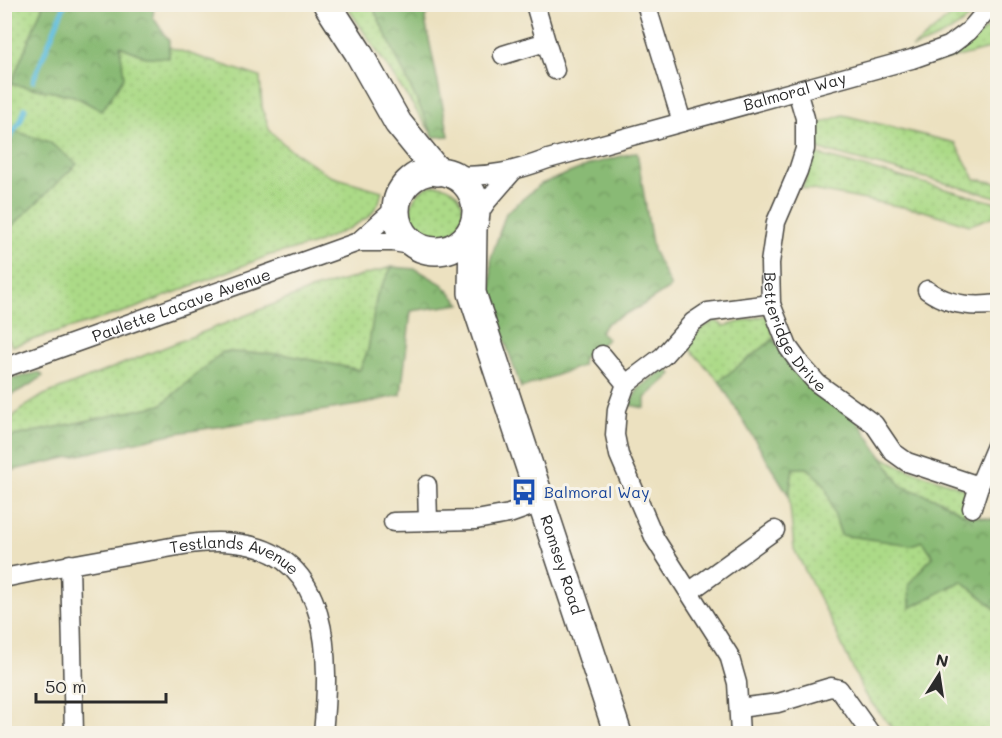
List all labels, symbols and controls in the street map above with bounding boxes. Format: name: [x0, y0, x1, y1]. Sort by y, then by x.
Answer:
street label: Balmoral Way: [741, 67, 848, 115]
street label: Paulette Lacave Avenue: [89, 263, 273, 346]
street label: Betteridge Drive: [760, 272, 831, 396]
bus stop icon: Balmoral Way: [509, 477, 539, 507]
place label: Balmoral Way: [544, 481, 650, 502]
street label: Romsey Road: [536, 512, 589, 617]
street label: Testlands Avenue: [168, 531, 304, 579]
north arrow: [909, 645, 969, 705]
text: N: [934, 648, 950, 671]
scale bar: [36, 666, 166, 704]
text: 50 m: [45, 674, 87, 698]

